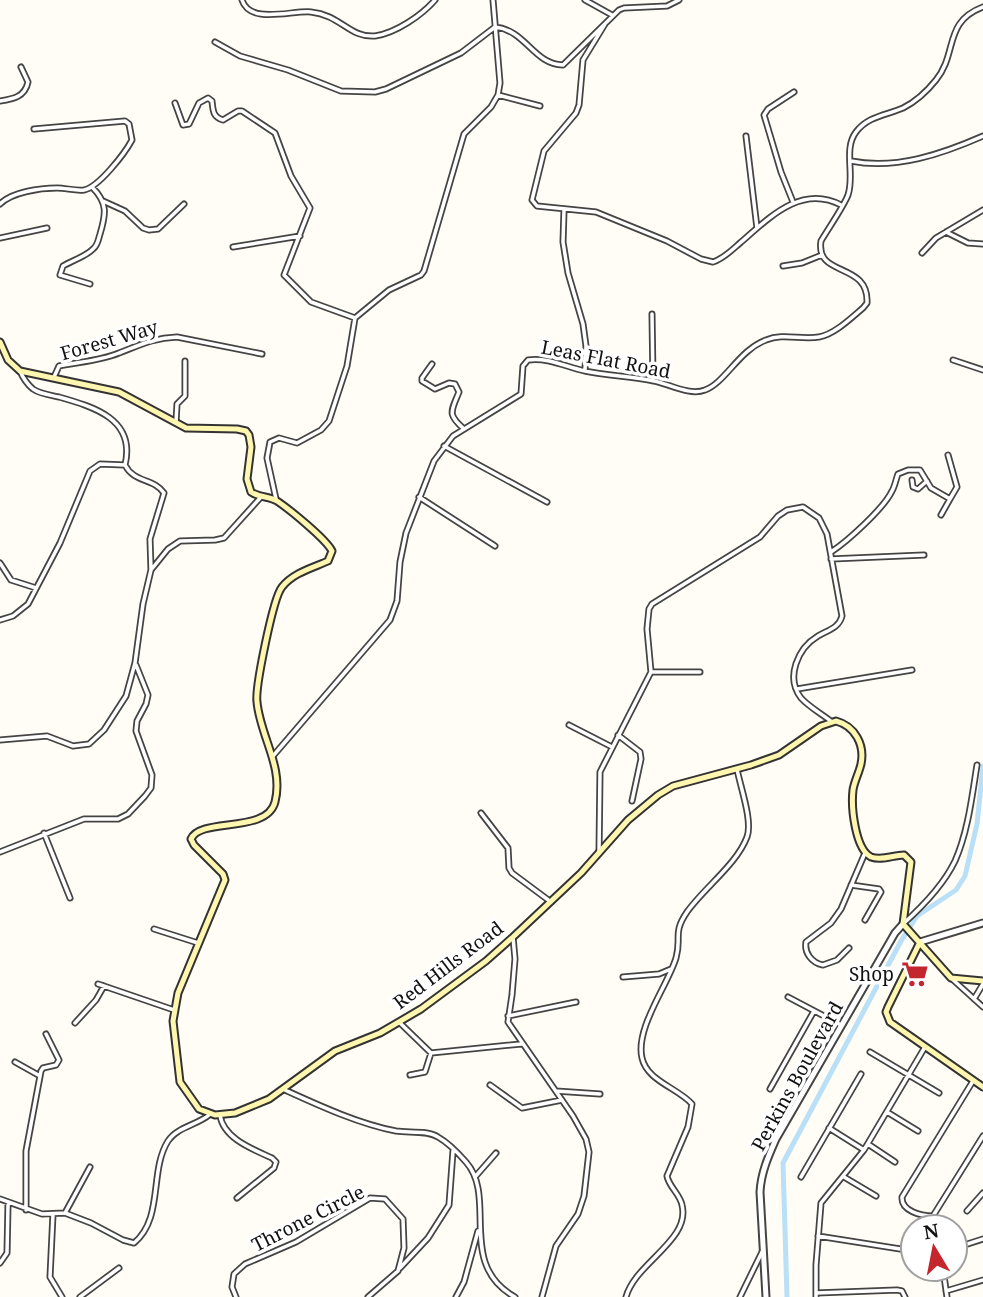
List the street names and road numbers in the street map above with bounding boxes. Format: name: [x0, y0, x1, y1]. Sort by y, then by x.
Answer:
street label: Forest Way: [57, 314, 161, 366]
street label: Leas Flat Road: [539, 334, 673, 384]
street label: Red Hills Road: [388, 915, 509, 1015]
street label: Perkins Boulevard: [745, 996, 849, 1155]
street label: Throne Circle: [247, 1178, 369, 1258]

